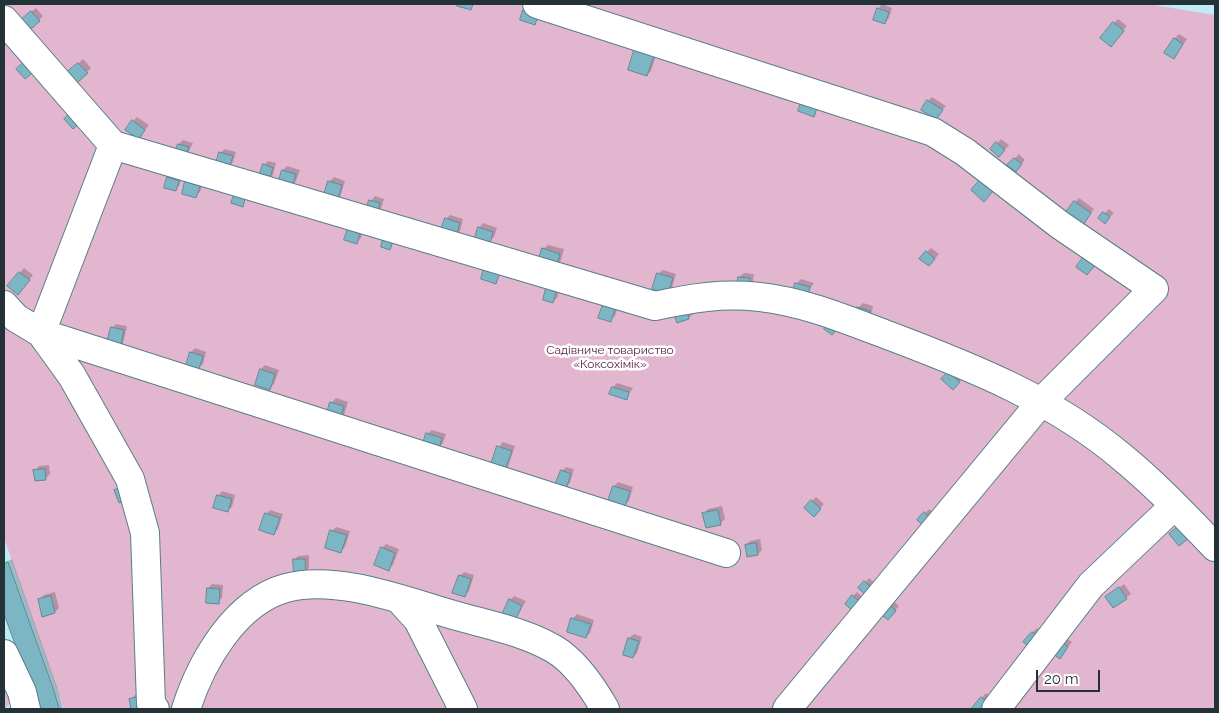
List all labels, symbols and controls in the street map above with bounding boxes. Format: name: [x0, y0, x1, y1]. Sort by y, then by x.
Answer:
park label: Садівниче товариство «Коксохімік»: [546, 343, 674, 371]
scale bar: [1039, 660, 1103, 692]
text: 20 m: [1044, 670, 1079, 688]

